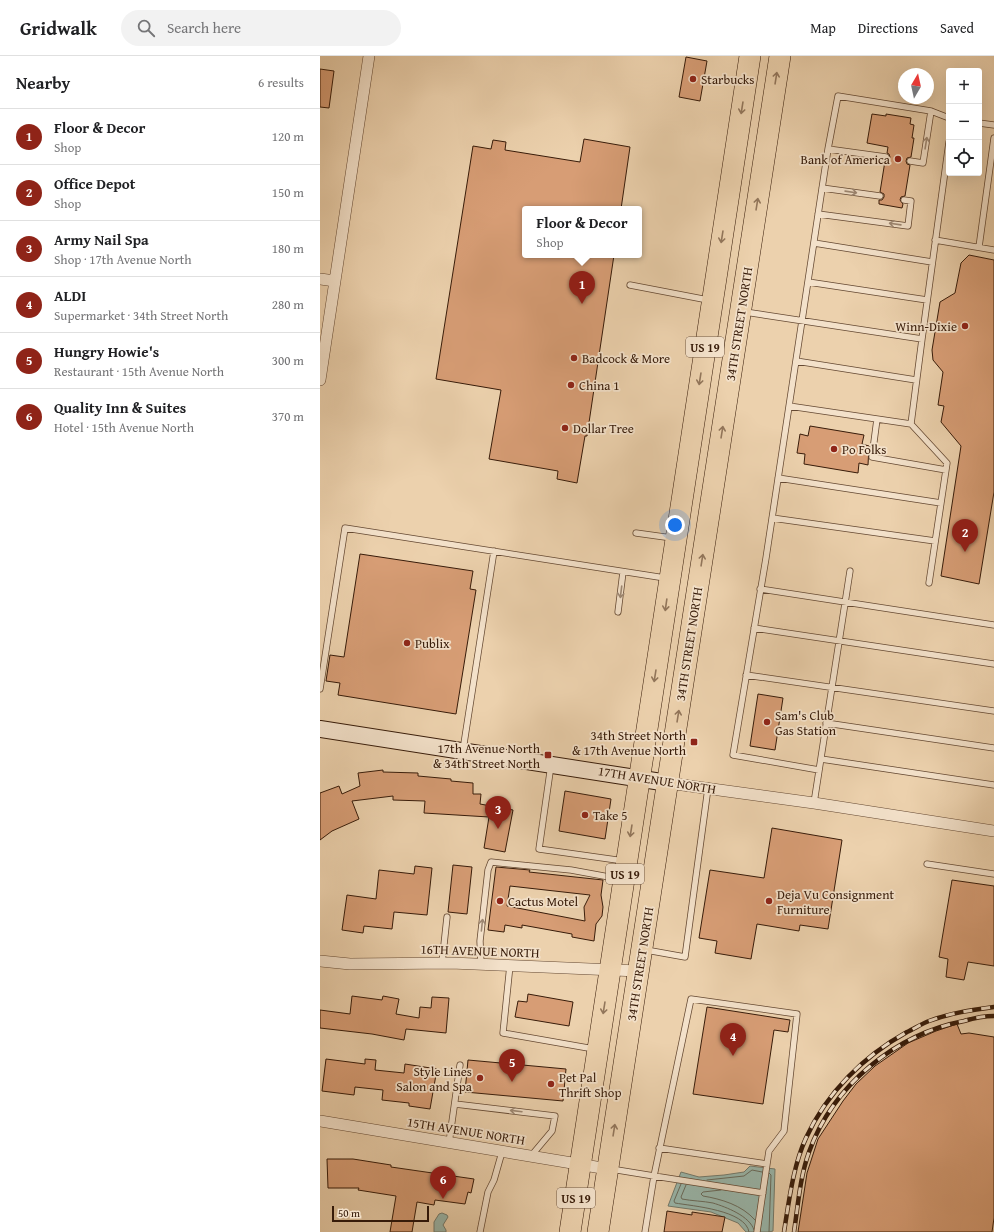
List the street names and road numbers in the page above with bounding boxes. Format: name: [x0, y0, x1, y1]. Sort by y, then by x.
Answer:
street label: 34TH STREET NORTH: [721, 265, 757, 382]
road number: US 19: [686, 337, 724, 357]
street label: 34TH STREET NORTH: [671, 585, 707, 702]
street label: 17TH AVENUE NORTH: [597, 761, 718, 799]
road number: US 19: [606, 864, 644, 884]
street label: 34TH STREET NORTH: [622, 905, 658, 1022]
street label: 16TH AVENUE NORTH: [420, 939, 540, 963]
street label: 15TH AVENUE NORTH: [406, 1112, 527, 1150]
road number: US 19: [557, 1188, 595, 1208]

